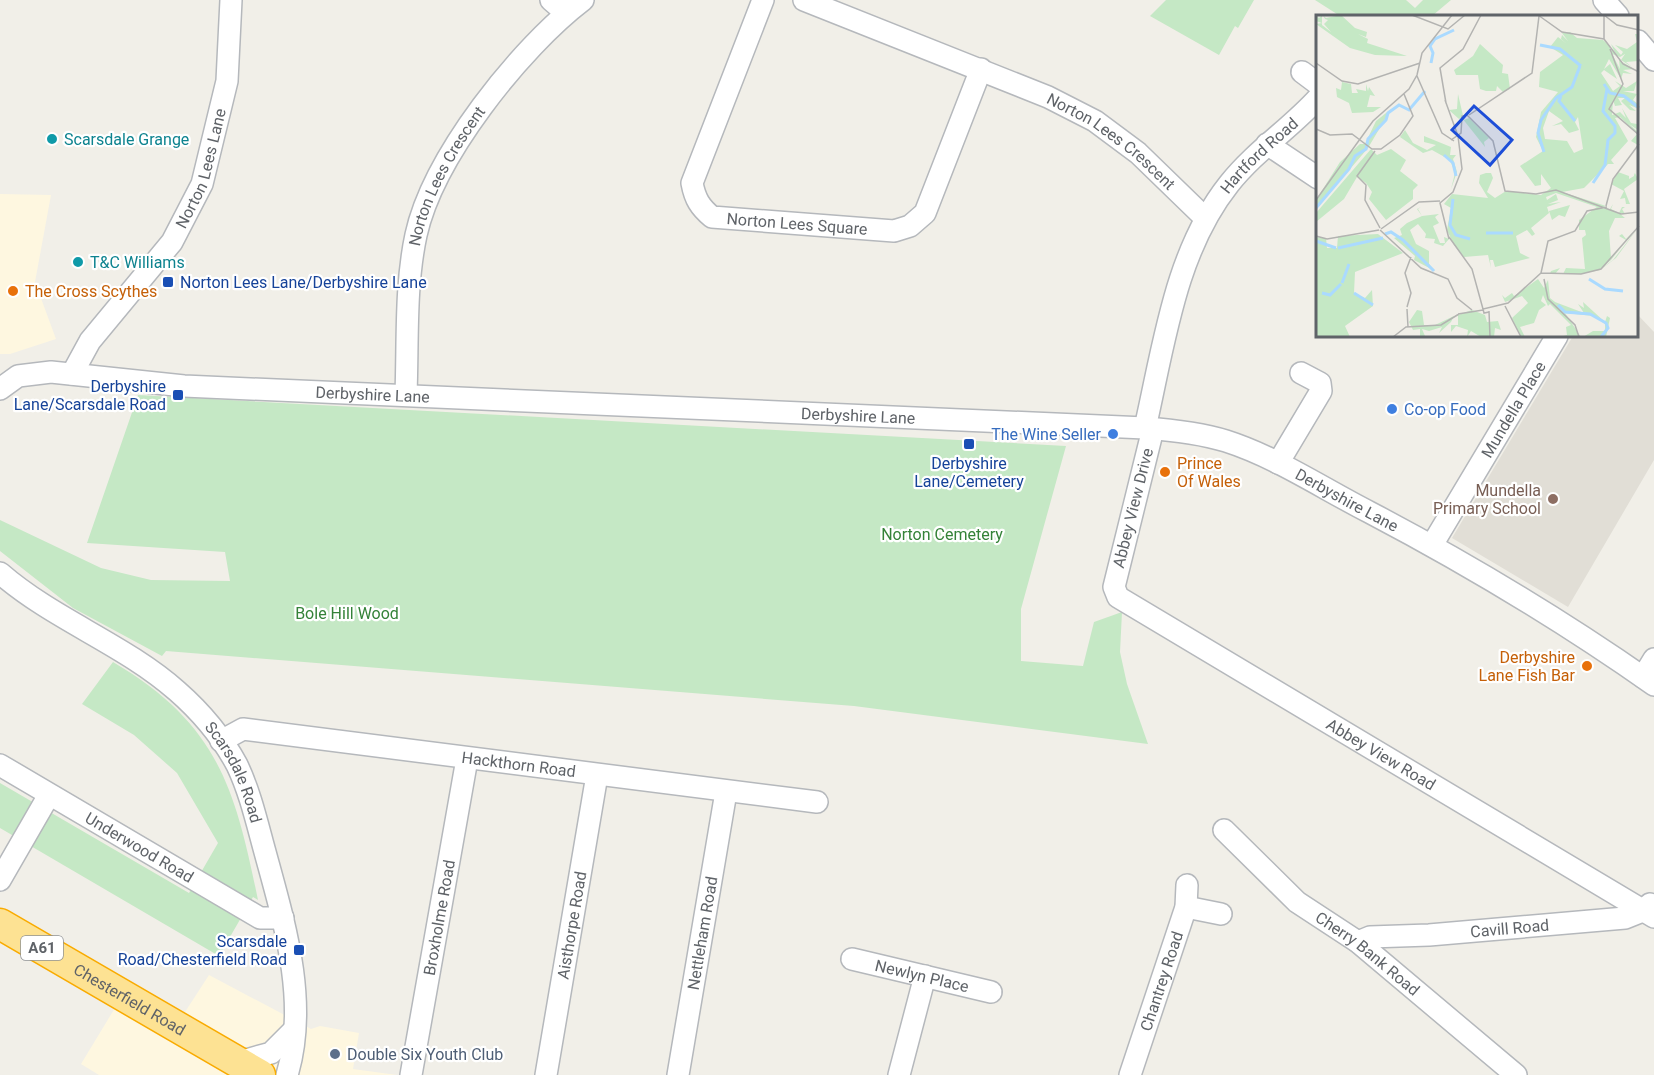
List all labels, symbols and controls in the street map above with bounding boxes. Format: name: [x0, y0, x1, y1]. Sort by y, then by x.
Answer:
inset map: [1316, 15, 1639, 338]
street label: Norton Lees Crescent: [1044, 89, 1179, 193]
street label: Norton Lees Crescent: [405, 102, 489, 247]
street label: Norton Lees Lane: [171, 106, 230, 231]
street label: Hartford Road: [1216, 113, 1302, 197]
place label: Scarsdale Grange: [64, 130, 189, 149]
marker: Scarsdale Grange: [45, 132, 59, 146]
street label: Norton Lees Square: [726, 209, 868, 238]
place label: T&C Williams: [90, 253, 185, 272]
marker: T&C Williams: [71, 255, 85, 269]
place label: Norton Lees Lane/Derbyshire Lane: [180, 273, 427, 292]
marker: Norton Lees Lane/Derbyshire Lane: [161, 275, 175, 289]
place label: The Cross Scythes: [25, 282, 157, 301]
marker: The Cross Scythes: [6, 284, 20, 298]
street label: Mundella Place: [1477, 358, 1549, 461]
place label: Derbyshire Lane/Scarsdale Road: [14, 377, 166, 414]
street label: Derbyshire Lane: [315, 382, 430, 406]
marker: Derbyshire Lane/Scarsdale Road: [171, 388, 185, 402]
place label: Co-op Food: [1404, 400, 1486, 419]
marker: Co-op Food: [1385, 402, 1399, 416]
street label: Derbyshire Lane: [801, 403, 916, 427]
place label: The Wine Seller: [991, 425, 1102, 444]
marker: The Wine Seller: [1106, 427, 1120, 441]
marker: Derbyshire Lane/Cemetery: [962, 437, 976, 451]
street label: Abbey View Drive: [1109, 446, 1157, 570]
place label: Derbyshire Lane/Cemetery: [914, 454, 1024, 491]
place label: Prince Of Wales: [1177, 454, 1241, 491]
street label: Derbyshire Lane: [1292, 464, 1402, 535]
marker: Prince Of Wales: [1158, 465, 1172, 479]
place label: Mundella Primary School: [1433, 481, 1541, 518]
marker: Mundella Primary School: [1546, 492, 1560, 506]
park label: Norton Cemetery: [881, 525, 1003, 544]
park label: Bole Hill Wood: [295, 604, 399, 623]
place label: Derbyshire Lane Fish Bar: [1479, 648, 1576, 685]
marker: Derbyshire Lane Fish Bar: [1580, 659, 1594, 673]
street label: Abbey View Road: [1323, 714, 1439, 794]
street label: Scarsdale Road: [201, 717, 266, 825]
street label: Hackthorn Road: [461, 747, 577, 781]
street label: Underwood Road: [82, 808, 197, 886]
street label: Broxholme Road: [419, 858, 458, 977]
street label: Aisthorpe Road: [553, 870, 590, 981]
street label: Nettleham Road: [683, 875, 721, 991]
street label: Cherry Bank Road: [1312, 907, 1424, 999]
street label: Cavill Road: [1469, 915, 1550, 941]
street label: Chantrey Road: [1136, 929, 1187, 1033]
place label: Scarsdale Road/Chesterfield Road: [118, 932, 287, 969]
road number: A61: [21, 936, 63, 960]
marker: Scarsdale Road/Chesterfield Road: [292, 943, 306, 957]
street label: Newlyn Place: [873, 955, 971, 996]
street label: Chesterfield Road: [70, 959, 189, 1039]
place label: Double Six Youth Club: [347, 1045, 503, 1064]
marker: Double Six Youth Club: [328, 1047, 342, 1061]

